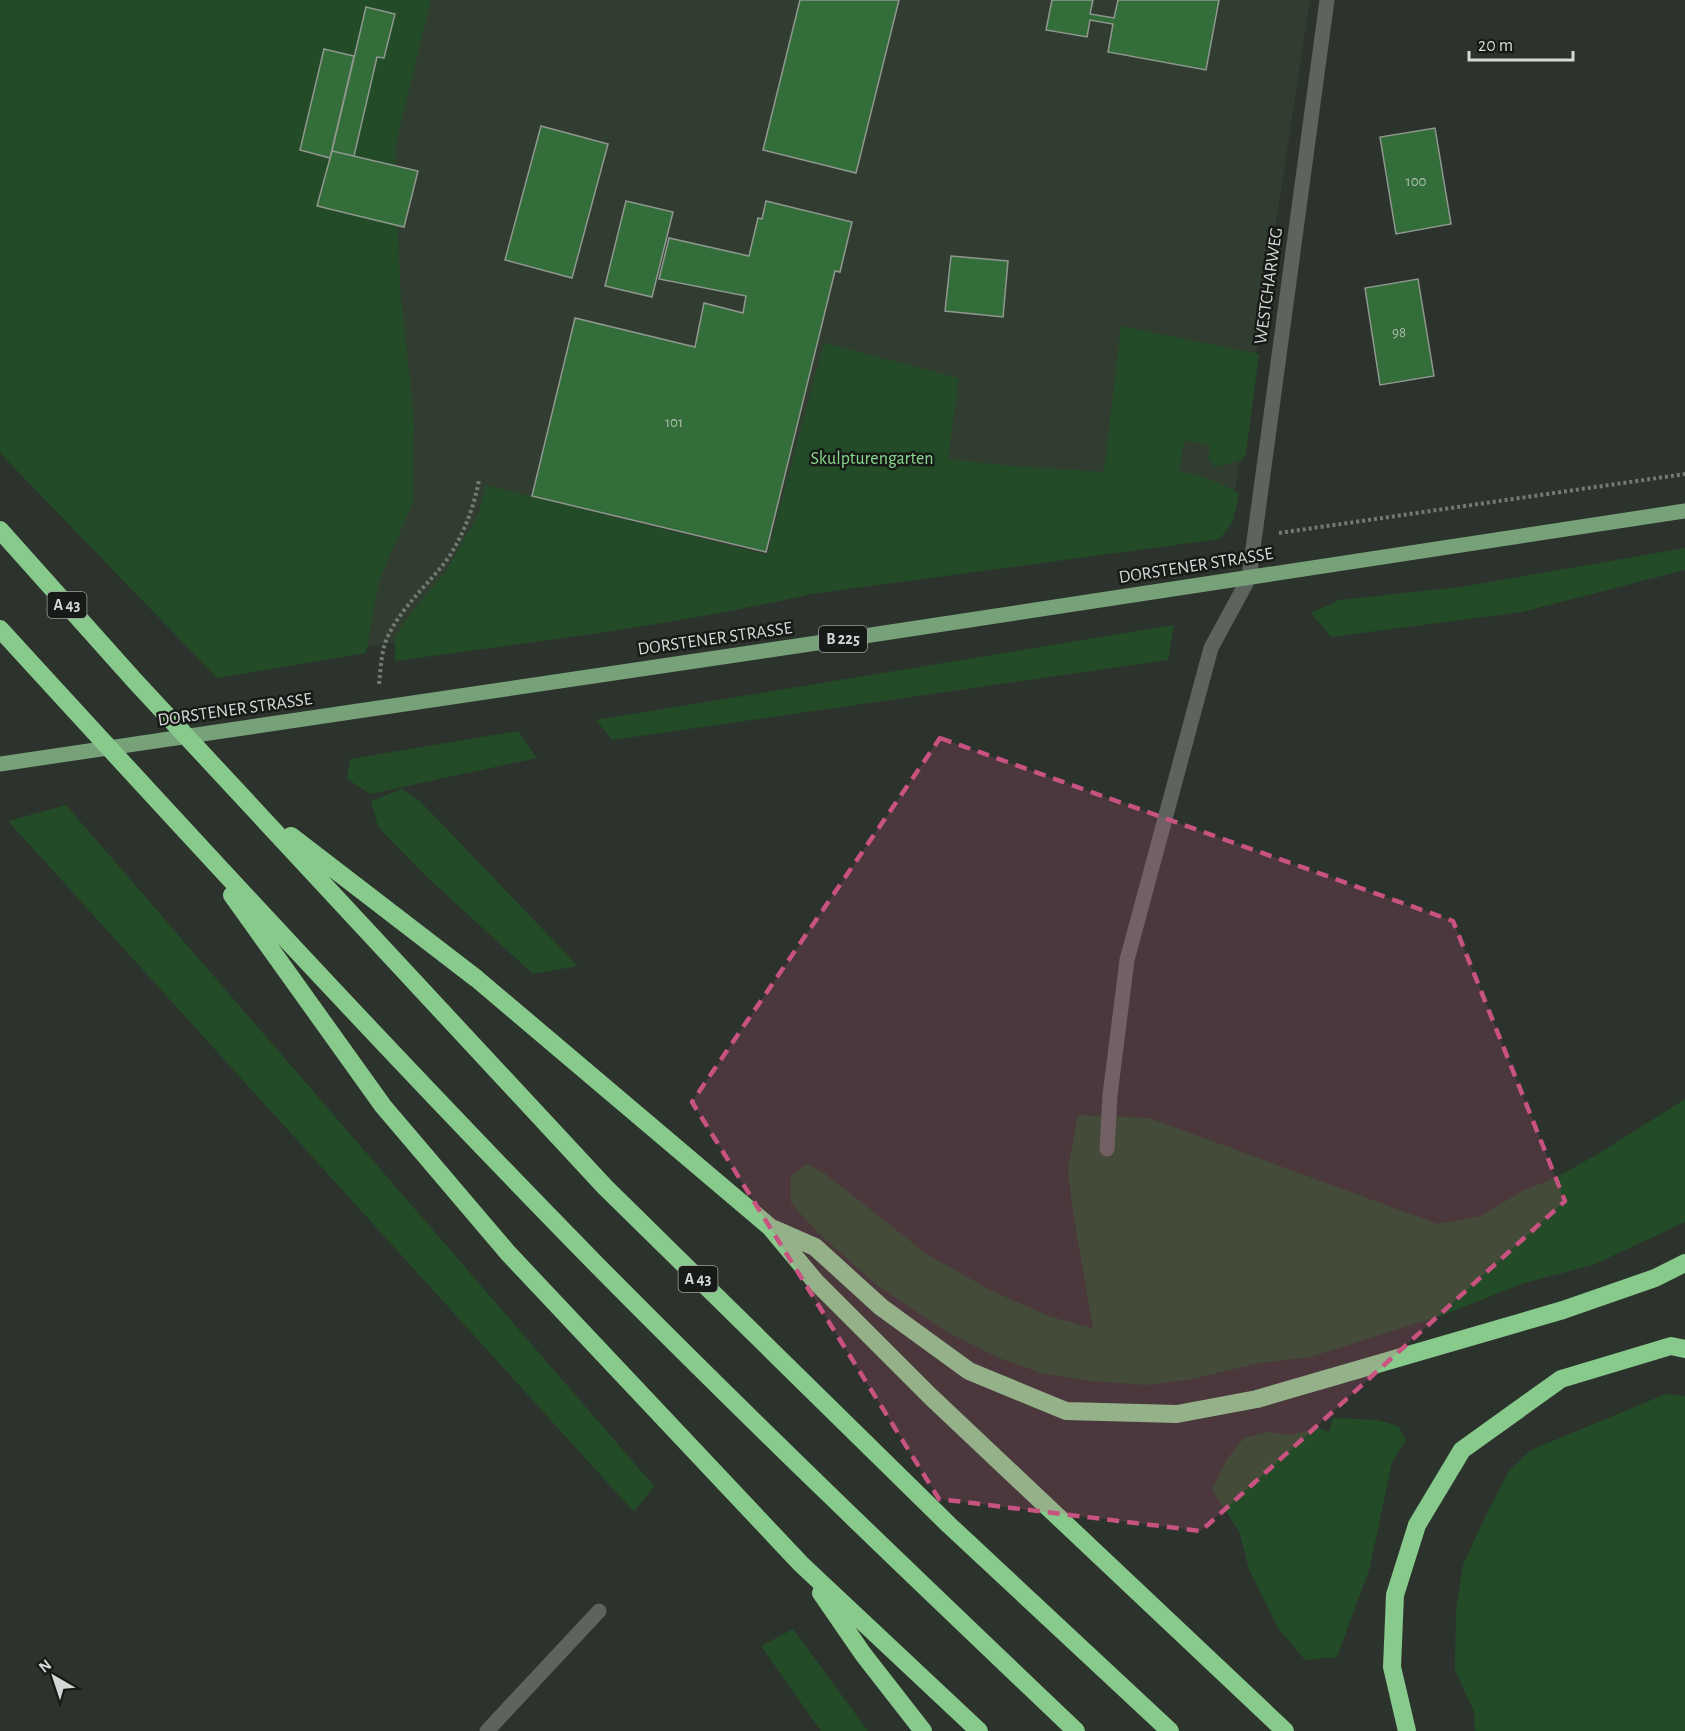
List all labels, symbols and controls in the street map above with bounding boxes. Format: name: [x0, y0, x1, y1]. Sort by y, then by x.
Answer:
scale bar: [1469, 24, 1572, 62]
text: 20 m: [1478, 37, 1513, 55]
house number: 100: [1405, 174, 1427, 189]
street label: WESTCHARWEG: [1252, 226, 1286, 346]
house number: 98: [1392, 325, 1406, 340]
house number: 101: [665, 415, 683, 430]
park label: Skulpturengarten: [811, 450, 934, 468]
street label: DORSTENER STRASSE: [1118, 545, 1275, 587]
road number: A 43: [48, 592, 86, 618]
street label: DORSTENER STRASSE: [637, 619, 794, 659]
road number: B 225: [819, 626, 867, 652]
street label: DORSTENER STRASSE: [157, 690, 314, 730]
road number: A 43: [678, 1266, 718, 1292]
north arrow: [24, 1647, 84, 1707]
text: N: [36, 1656, 55, 1676]

